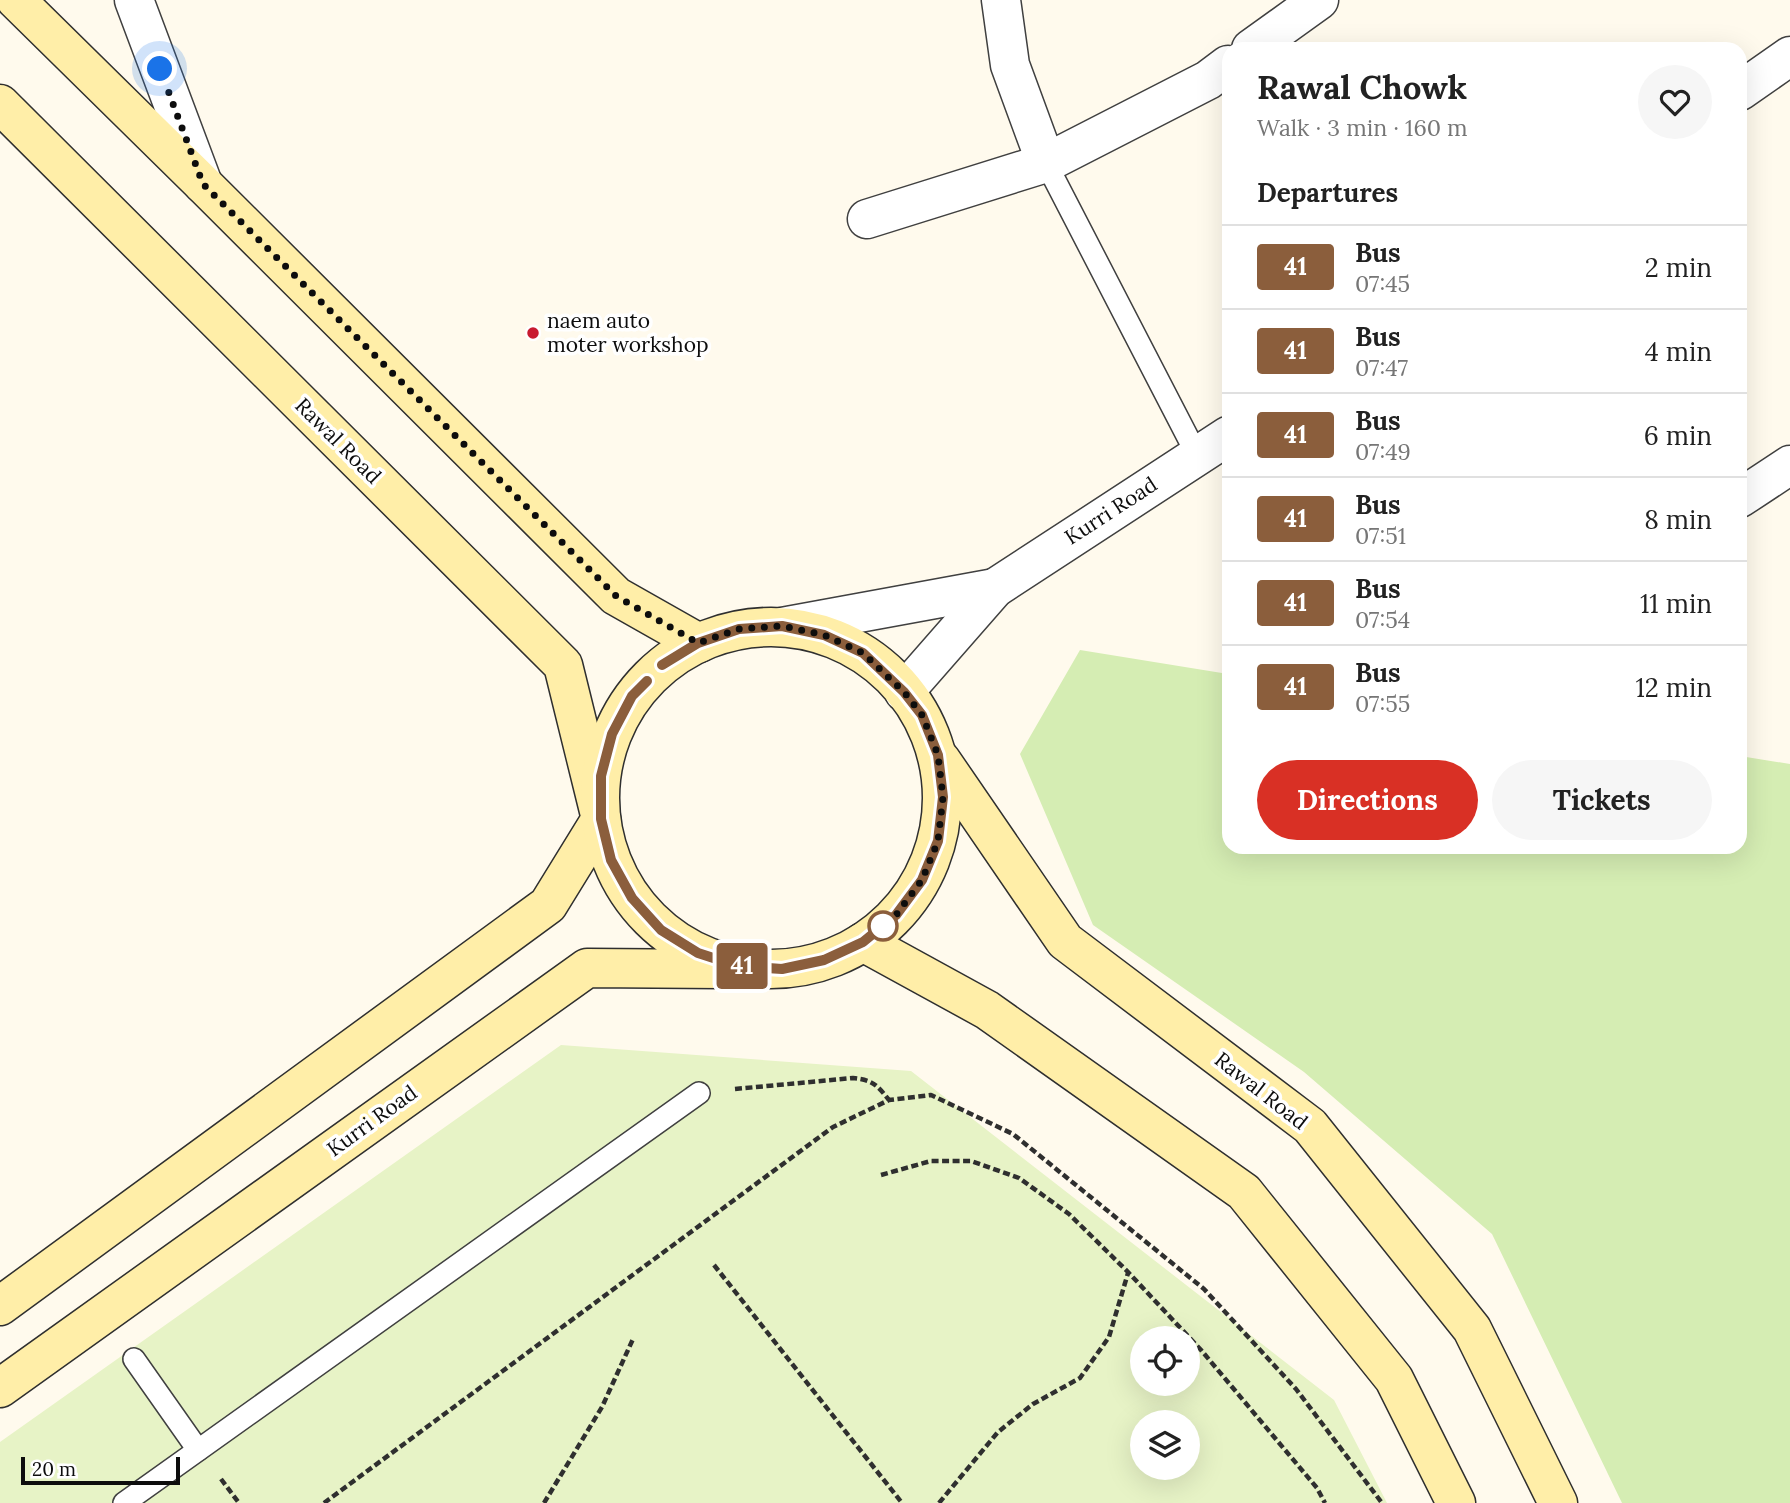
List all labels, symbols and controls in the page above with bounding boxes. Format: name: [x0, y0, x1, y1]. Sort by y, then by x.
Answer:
your location: [142, 51, 177, 86]
button: heart: [1638, 65, 1712, 139]
text: Rawal Chowk: [1257, 66, 1467, 108]
text: Walk · 3 min · 160 m: [1257, 113, 1468, 142]
text: Departures: [1257, 176, 1398, 209]
text: Bus: [1355, 236, 1401, 269]
text: 41: [1284, 251, 1307, 282]
text: 2 min: [1645, 251, 1712, 284]
text: 07:45: [1355, 269, 1410, 298]
place label: naem auto moter workshop: [547, 307, 708, 358]
text: Bus: [1355, 320, 1401, 353]
marker: naem auto moter workshop: [525, 325, 541, 341]
text: 41: [1284, 335, 1307, 366]
text: 4 min: [1645, 335, 1712, 368]
text: 07:47: [1355, 353, 1408, 382]
street label: Rawal Road: [290, 392, 387, 489]
text: Bus: [1355, 404, 1401, 437]
text: 41: [1284, 419, 1307, 450]
text: 6 min: [1644, 419, 1712, 452]
text: 07:49: [1355, 437, 1411, 466]
street label: Kurri Road: [1059, 471, 1162, 550]
text: Bus: [1355, 488, 1401, 521]
text: 41: [1284, 503, 1307, 534]
text: 8 min: [1644, 503, 1712, 536]
text: 07:51: [1355, 521, 1406, 550]
text: Bus: [1355, 572, 1401, 605]
text: 41: [1284, 587, 1307, 618]
text: 11 min: [1640, 587, 1712, 620]
text: 07:54: [1355, 605, 1410, 634]
text: Bus: [1355, 656, 1401, 689]
text: 41: [1284, 671, 1307, 702]
text: 12 min: [1635, 671, 1712, 704]
text: 07:55: [1355, 689, 1410, 718]
button: Directions: [1257, 760, 1478, 840]
button: Tickets: [1492, 760, 1712, 840]
unlabelled marker: [868, 911, 898, 941]
line badge: 41: [710, 943, 774, 989]
text: 41: [731, 950, 753, 981]
street label: Rawal Road: [1209, 1046, 1313, 1135]
street label: Kurri Road: [321, 1079, 422, 1162]
map controls: [1130, 1326, 1200, 1480]
button: locate: [1130, 1326, 1200, 1396]
button: layers: [1130, 1410, 1200, 1480]
scale bar: [21, 1454, 180, 1486]
text: 20 m: [32, 1457, 76, 1481]

